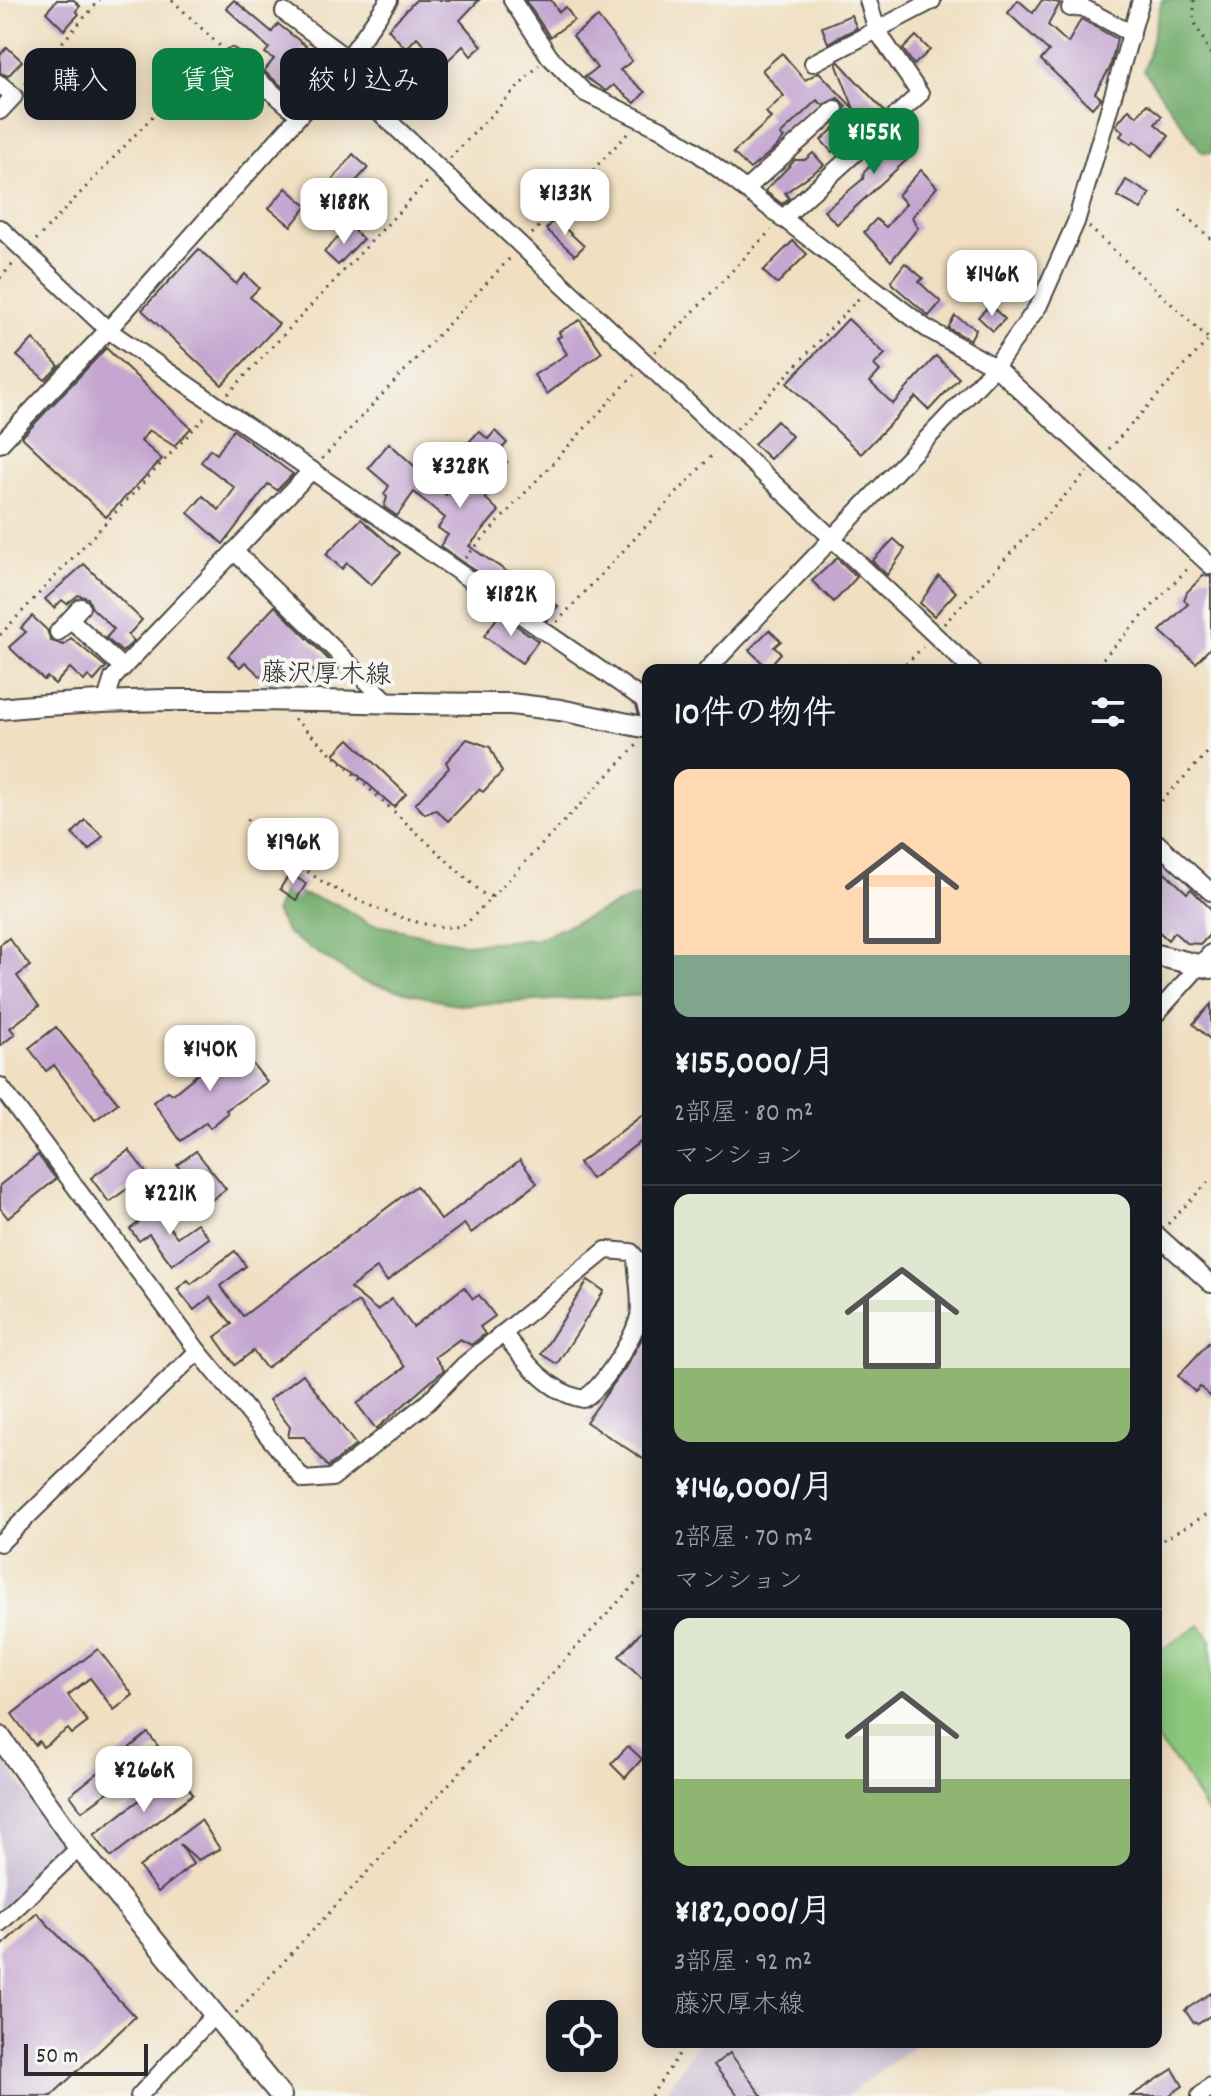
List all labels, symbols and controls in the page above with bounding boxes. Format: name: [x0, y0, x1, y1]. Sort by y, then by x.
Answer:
chip: 購入: [24, 48, 136, 120]
chip: 賃貸: [152, 48, 264, 120]
chip: 絞り込み: [280, 48, 448, 120]
pin: ¥155K: [818, 108, 930, 176]
text: ¥155K: [847, 115, 901, 152]
pin: ¥133K: [509, 169, 621, 237]
text: ¥133K: [538, 176, 592, 213]
pin: ¥188K: [288, 178, 400, 246]
text: ¥188K: [318, 185, 370, 222]
pin: ¥146K: [936, 250, 1048, 318]
text: ¥146K: [965, 257, 1019, 294]
pin: ¥328K: [404, 442, 516, 510]
text: ¥328K: [431, 449, 489, 486]
pin: ¥182K: [455, 570, 567, 638]
text: ¥182K: [485, 577, 537, 614]
street label: 藤沢厚木線: [261, 656, 391, 696]
icon: filters: [1086, 690, 1130, 734]
text: 10件の物件: [674, 692, 836, 741]
pin: ¥196K: [237, 818, 349, 886]
icon: home: [830, 821, 974, 965]
text: ¥196K: [266, 825, 320, 862]
pin: ¥140K: [154, 1025, 266, 1093]
text: ¥140K: [182, 1032, 238, 1069]
text: ¥155,000/月: [674, 1041, 835, 1090]
text: 2部屋 · 80 m²: [674, 1096, 813, 1133]
text: マンション: [674, 1139, 803, 1176]
pin: ¥221K: [114, 1169, 226, 1237]
text: ¥221K: [143, 1176, 197, 1213]
icon: home: [830, 1246, 974, 1390]
text: ¥146,000/月: [674, 1466, 834, 1515]
text: 2部屋 · 70 m²: [674, 1521, 813, 1558]
text: マンション: [674, 1564, 803, 1601]
icon: home: [830, 1670, 974, 1814]
pin: ¥266K: [88, 1746, 200, 1814]
text: ¥266K: [113, 1753, 175, 1790]
text: ¥182,000/月: [674, 1890, 832, 1939]
text: 3部屋 · 92 m²: [674, 1945, 812, 1982]
text: 藤沢厚木線: [674, 1988, 804, 2025]
map controls: [546, 2000, 618, 2072]
button: locate: [546, 2000, 618, 2072]
scale bar: [24, 2040, 148, 2076]
text: 50 m: [36, 2042, 78, 2073]

